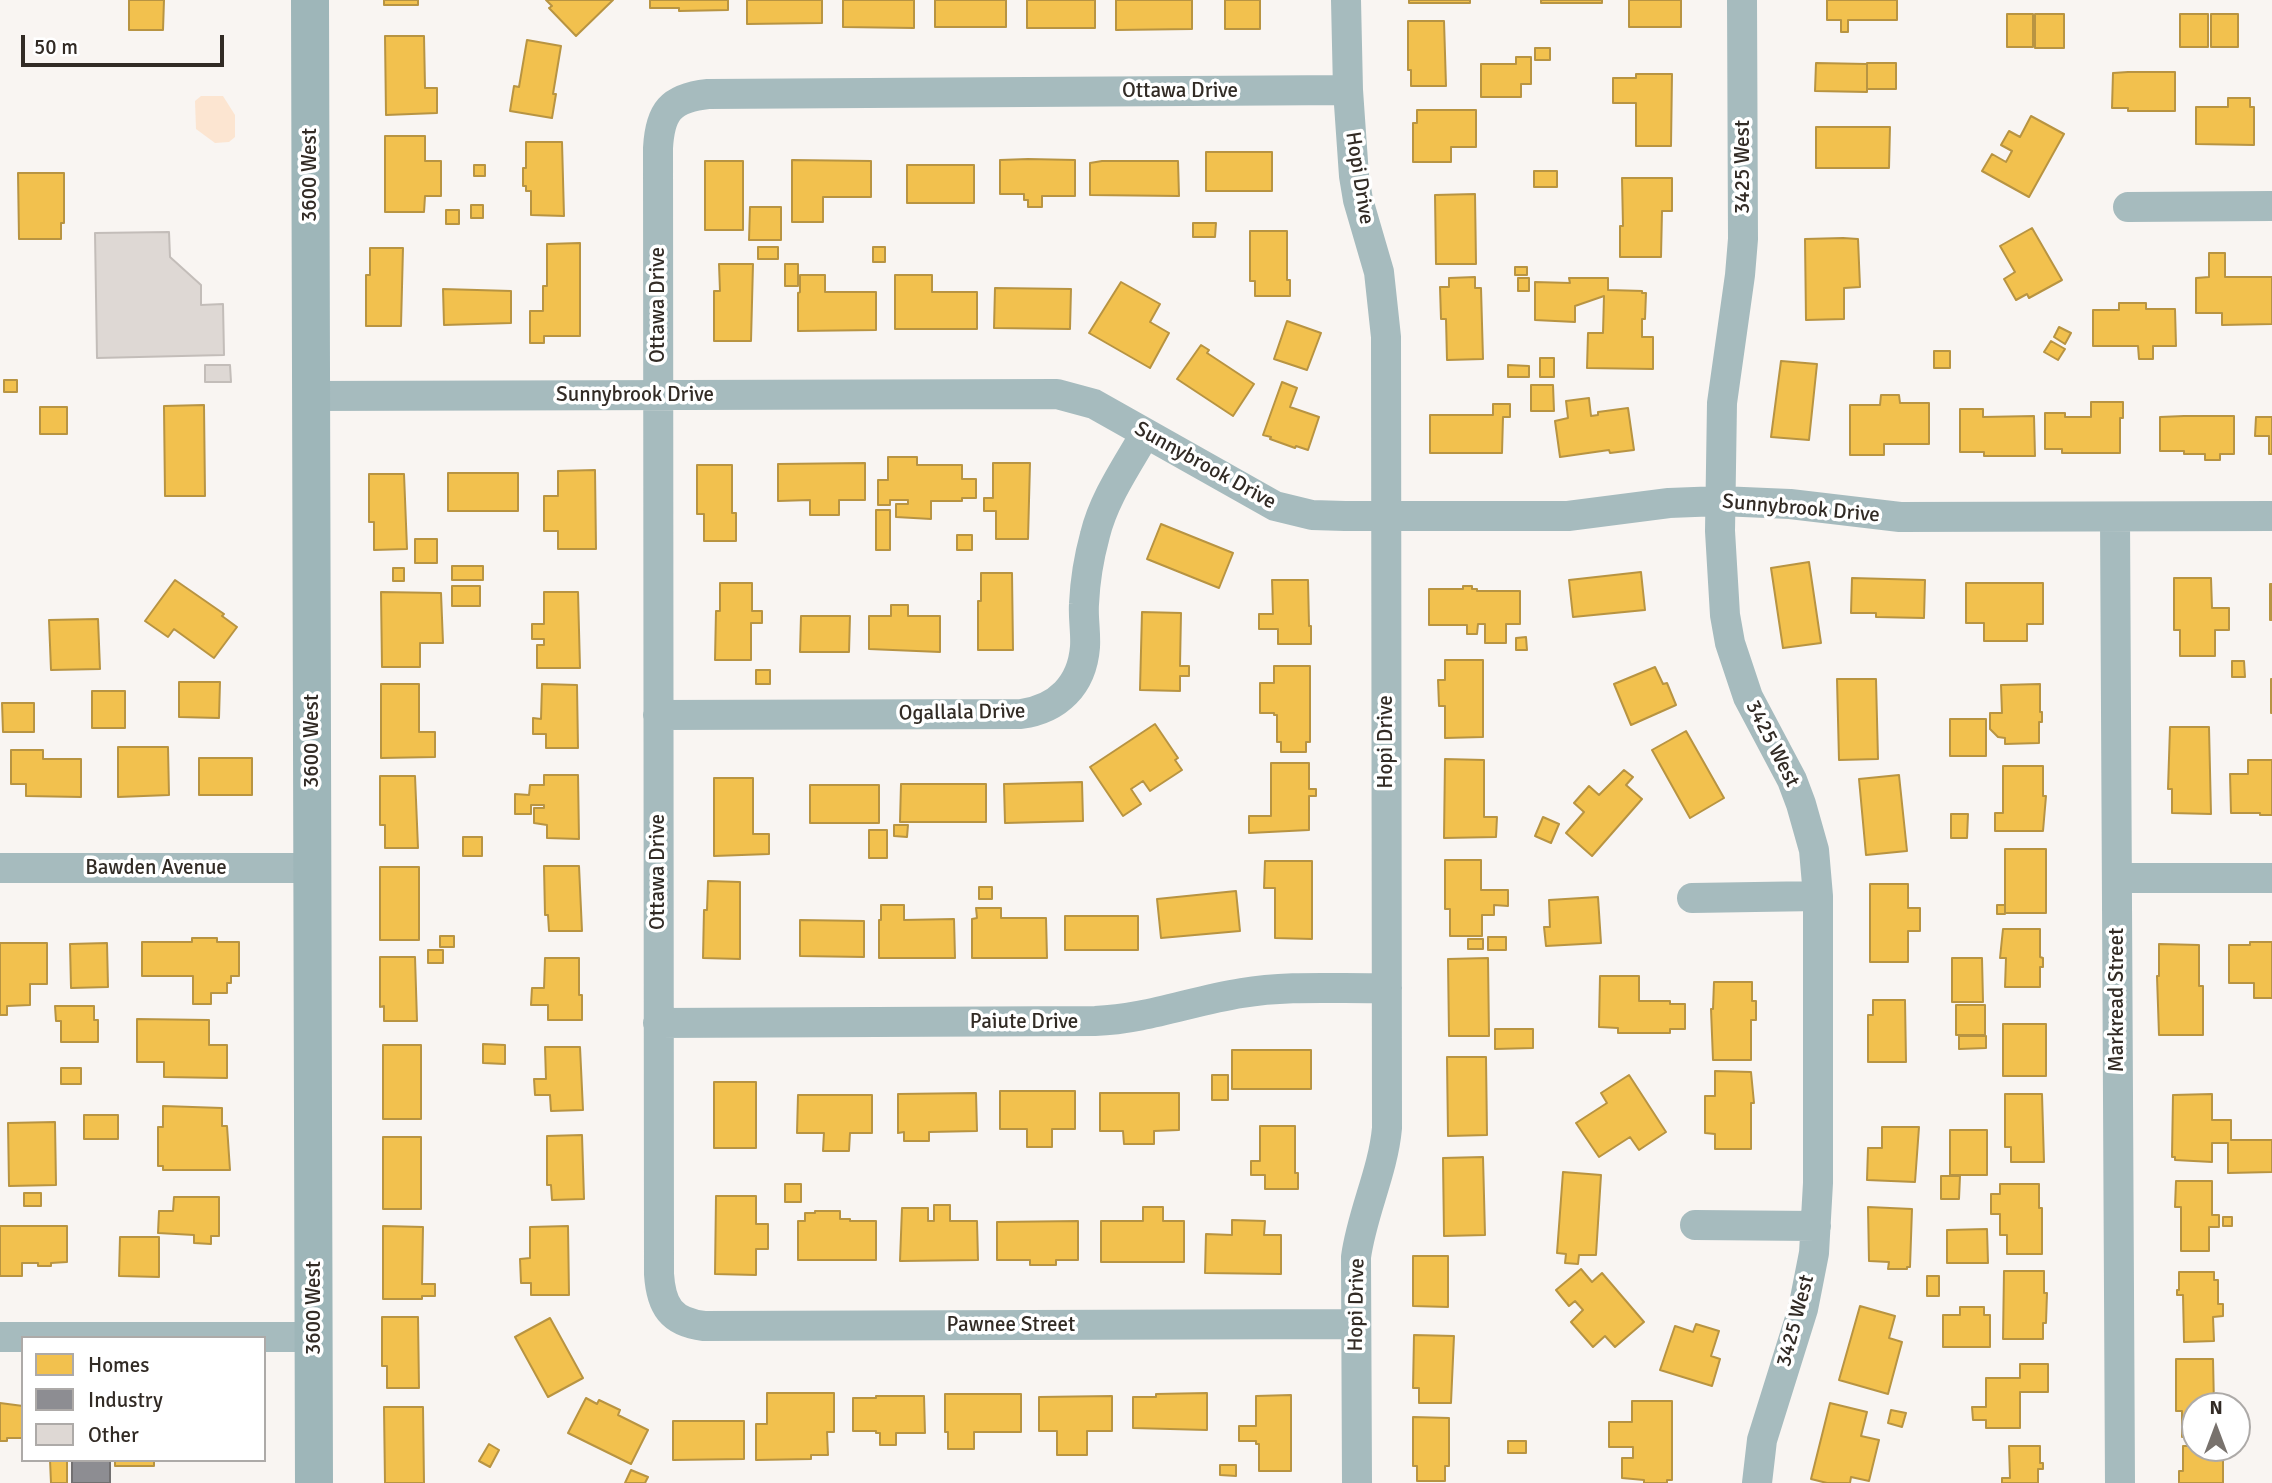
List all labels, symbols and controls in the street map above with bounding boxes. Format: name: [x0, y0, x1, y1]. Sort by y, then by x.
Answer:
scale bar: [24, 21, 228, 65]
text: 50 m: [34, 34, 78, 60]
street label: Ottawa Drive: [1122, 78, 1238, 104]
street label: 3425 West: [1730, 120, 1756, 214]
street label: 3600 West: [297, 128, 323, 222]
street label: Hopi Drive: [1339, 130, 1379, 226]
street label: Ottawa Drive: [645, 247, 671, 363]
street label: Sunnybrook Drive: [556, 382, 714, 408]
street label: Sunnybrook Drive: [1130, 417, 1280, 515]
street label: Sunnybrook Drive: [1721, 490, 1881, 528]
street label: 3600 West: [299, 694, 325, 788]
street label: Hopi Drive: [1373, 695, 1399, 789]
street label: 3425 West: [1739, 696, 1805, 792]
street label: Ogallala Drive: [898, 699, 1026, 727]
street label: Ottawa Drive: [645, 814, 671, 930]
street label: Bawden Avenue: [85, 855, 227, 881]
street label: Markread Street: [2104, 928, 2130, 1072]
street label: Paiute Drive: [970, 1009, 1078, 1035]
street label: Hopi Drive: [1344, 1258, 1370, 1352]
street label: 3600 West: [301, 1261, 327, 1355]
street label: 3425 West: [1772, 1272, 1820, 1370]
street label: Pawnee Street: [947, 1312, 1075, 1338]
legend: [21, 1336, 266, 1462]
text: Homes: [88, 1352, 150, 1378]
text: Industry: [88, 1387, 163, 1413]
north arrow: [2181, 1392, 2251, 1462]
text: N: [2209, 1396, 2223, 1420]
text: Other: [88, 1422, 139, 1448]

